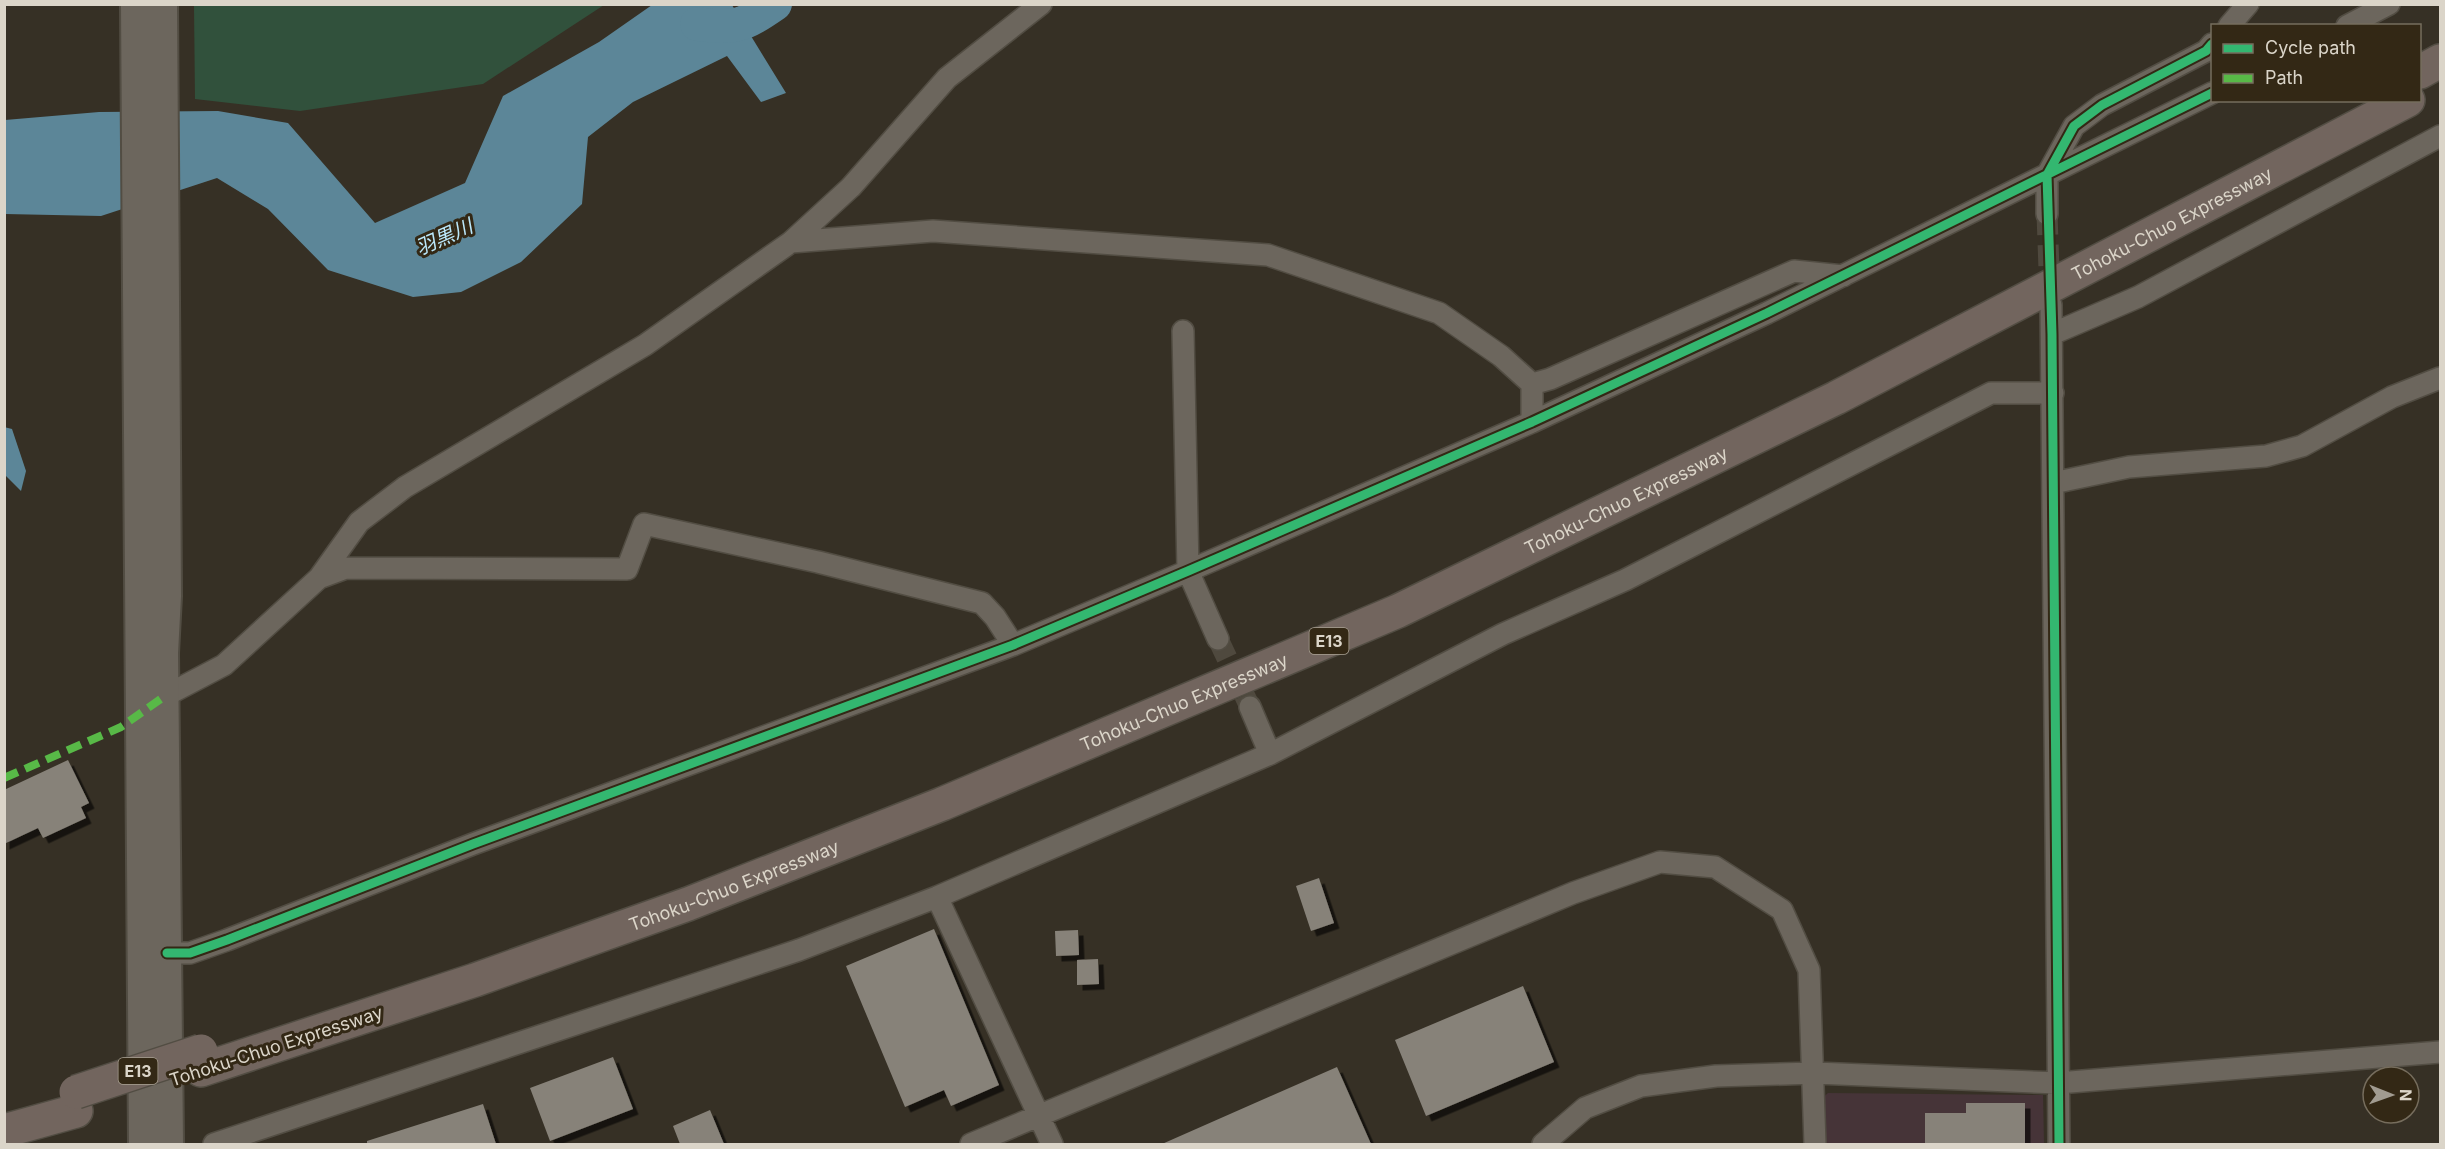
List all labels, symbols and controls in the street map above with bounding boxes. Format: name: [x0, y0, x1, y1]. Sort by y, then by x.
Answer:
legend: [2211, 24, 2421, 102]
text: Cycle path: [2265, 37, 2356, 58]
text: Path: [2265, 67, 2303, 88]
street label: Tohoku-Chuo Expressway: [2068, 162, 2275, 284]
water label: 羽黒川: [412, 213, 478, 260]
street label: Tohoku-Chuo Expressway: [1521, 442, 1731, 558]
road number: E13: [1310, 628, 1348, 654]
street label: Tohoku-Chuo Expressway: [1077, 649, 1291, 755]
street label: Tohoku-Chuo Expressway: [626, 835, 842, 935]
street label: Tohoku-Chuo Expressway: [167, 1002, 385, 1090]
road number: E13: [118, 1058, 158, 1084]
north arrow: [2361, 1065, 2421, 1125]
text: N: [2396, 1089, 2416, 1102]

